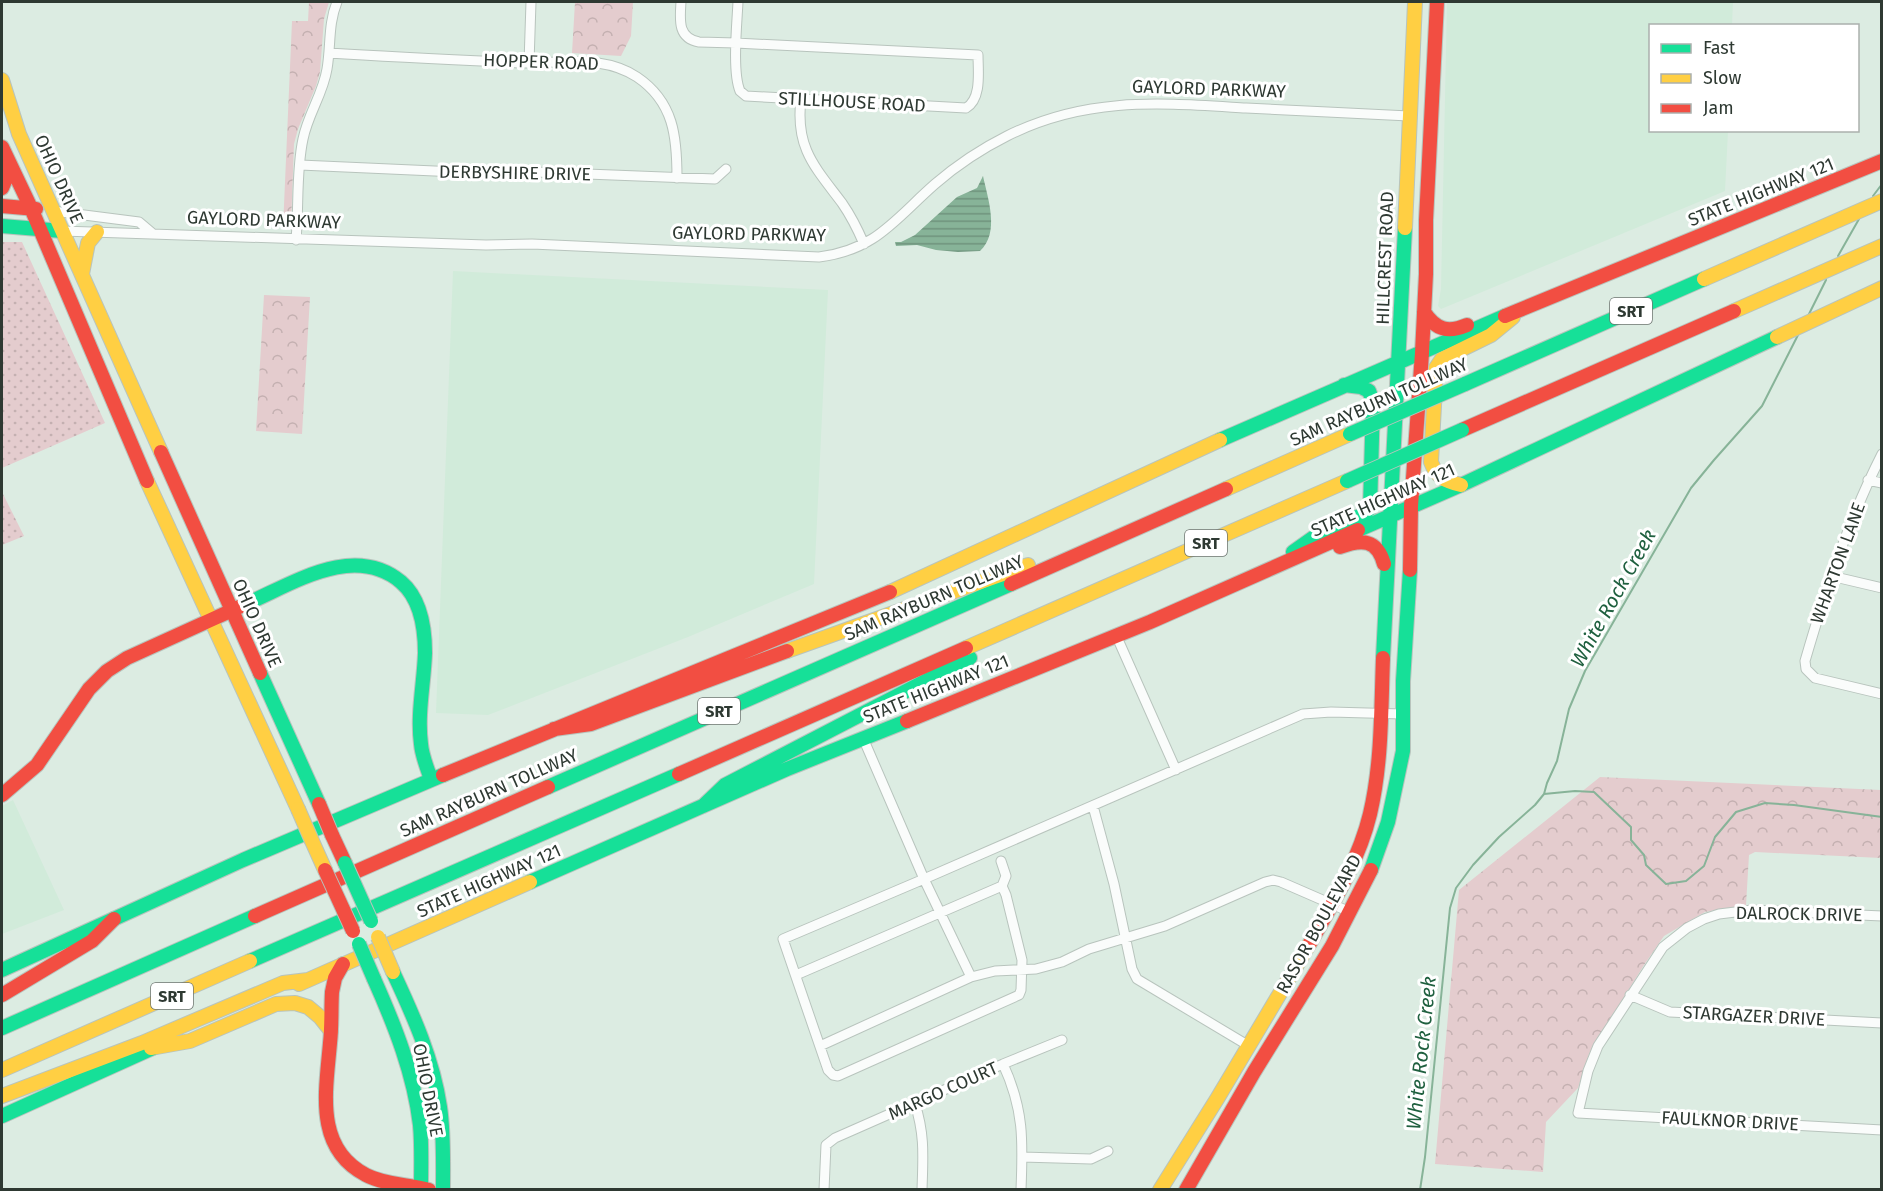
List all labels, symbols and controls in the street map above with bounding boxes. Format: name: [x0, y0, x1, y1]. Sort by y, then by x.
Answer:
legend: [1649, 24, 1859, 132]
text: Fast: [1703, 37, 1736, 59]
street label: HOPPER ROAD: [483, 49, 599, 75]
text: Slow: [1703, 67, 1742, 89]
street label: GAYLORD PARKWAY: [1132, 75, 1286, 103]
street label: STILLHOUSE ROAD: [778, 87, 926, 117]
text: Jam: [1703, 97, 1734, 119]
street label: OHIO DRIVE: [30, 131, 88, 227]
street label: STATE HIGHWAY 121: [1685, 153, 1837, 231]
street label: DERBYSHIRE DRIVE: [439, 161, 591, 185]
street label: HILLCREST ROAD: [1372, 191, 1398, 325]
street label: GAYLORD PARKWAY: [187, 206, 341, 234]
street label: GAYLORD PARKWAY: [672, 222, 826, 246]
road number: SRT: [1610, 298, 1652, 324]
street label: SAM RAYBURN TOLLWAY: [1287, 353, 1471, 451]
street label: STATE HIGHWAY 121: [1308, 458, 1458, 542]
street label: WHARTON LANE: [1806, 499, 1870, 627]
water label: White Rock Creek: [1565, 525, 1661, 671]
road number: SRT: [1185, 530, 1227, 556]
street label: SAM RAYBURN TOLLWAY: [841, 550, 1027, 646]
street label: OHIO DRIVE: [228, 575, 286, 671]
street label: STATE HIGHWAY 121: [860, 650, 1012, 728]
road number: SRT: [698, 698, 740, 724]
street label: SAM RAYBURN TOLLWAY: [397, 744, 581, 842]
street label: STATE HIGHWAY 121: [414, 839, 564, 923]
street label: RASOR BOULEVARD: [1272, 851, 1366, 997]
street label: DALROCK DRIVE: [1735, 902, 1863, 926]
water label: White Rock Creek: [1401, 975, 1441, 1131]
road number: SRT: [151, 983, 193, 1009]
street label: STARGAZER DRIVE: [1682, 1001, 1826, 1031]
street label: OHIO DRIVE: [408, 1041, 448, 1139]
street label: MARGO COURT: [885, 1057, 1002, 1125]
street label: FAULKNOR DRIVE: [1661, 1106, 1799, 1136]

